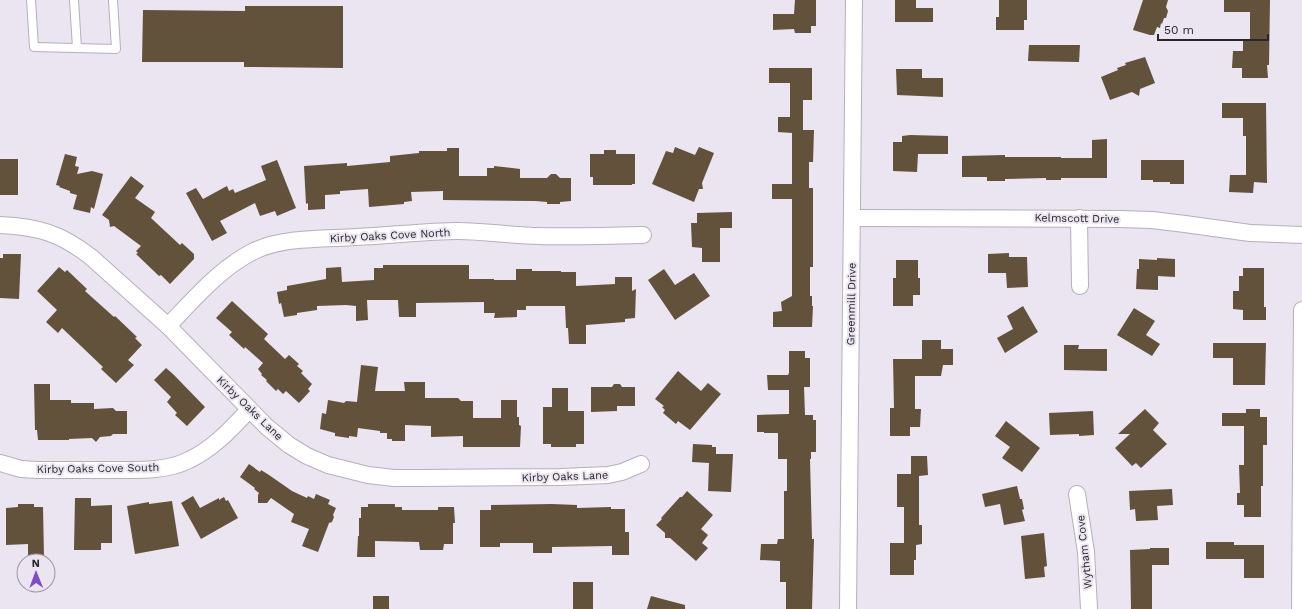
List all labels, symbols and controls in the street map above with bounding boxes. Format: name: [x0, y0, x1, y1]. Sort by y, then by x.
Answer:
scale bar: [1158, 16, 1268, 42]
text: 50 m: [1164, 23, 1194, 37]
street label: Kelmscott Drive: [1034, 211, 1120, 226]
street label: Kirby Oaks Cove North: [329, 226, 451, 245]
street label: Greenmill Drive: [844, 263, 859, 345]
street label: Kirby Oaks Lane: [214, 374, 285, 443]
street label: Kirby Oaks Cove South: [37, 461, 159, 476]
street label: Kirby Oaks Lane: [522, 468, 609, 485]
street label: Wytham Cove: [1074, 514, 1095, 590]
north arrow: [16, 553, 56, 593]
text: N: [32, 557, 40, 570]

